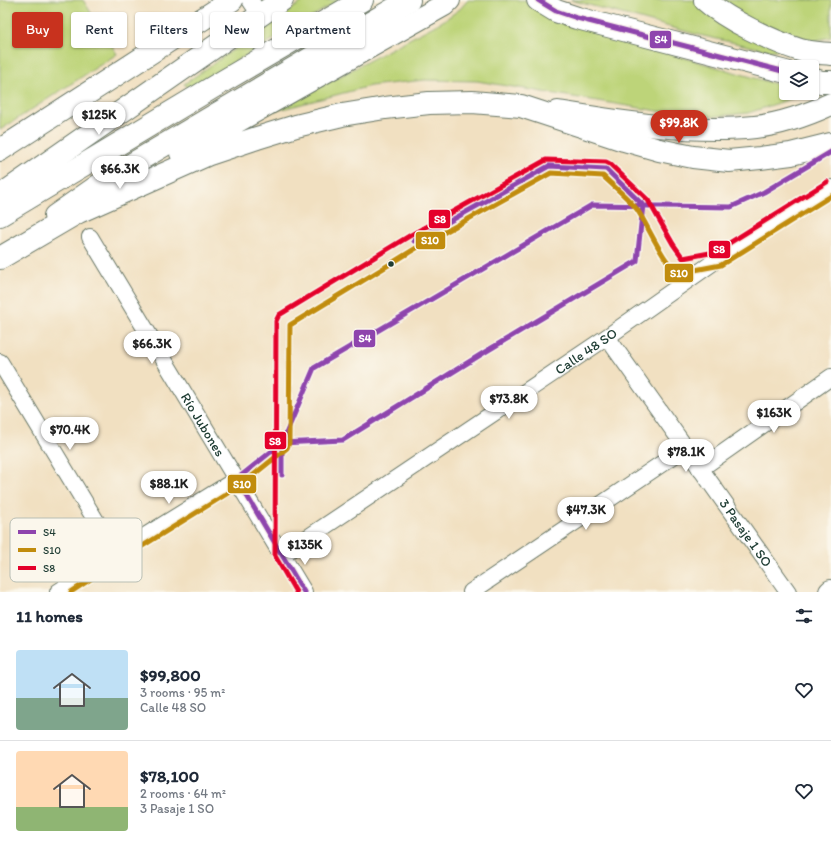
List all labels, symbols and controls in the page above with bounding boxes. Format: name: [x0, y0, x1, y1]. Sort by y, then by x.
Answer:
chip: Buy: [12, 12, 63, 48]
chip: Rent: [71, 12, 127, 48]
chip: Filters: [135, 12, 202, 48]
chip: New: [210, 12, 264, 48]
chip: Apartment: [272, 12, 365, 48]
line badge: S4: [649, 30, 672, 49]
text: S4: [655, 33, 668, 46]
map controls: [779, 60, 819, 100]
button: layers: [779, 60, 819, 100]
pin: $125K: [71, 102, 127, 136]
text: $125K: [82, 107, 116, 122]
pin: $99.8K: [646, 110, 712, 144]
text: $99.8K: [660, 115, 698, 130]
pin: $66.3K: [87, 156, 153, 190]
text: $66.3K: [101, 161, 139, 176]
line badge: S8: [428, 209, 451, 229]
text: S8: [434, 213, 446, 226]
line badge: S10: [415, 231, 446, 250]
text: S10: [421, 234, 439, 247]
line badge: S8: [708, 240, 731, 259]
text: S8: [713, 243, 725, 256]
unlabelled marker: [386, 259, 396, 269]
line badge: S10: [664, 263, 694, 283]
text: S10: [670, 267, 688, 280]
street label: Calle 48 SO: [552, 324, 620, 378]
line badge: S4: [353, 329, 376, 348]
pin: $66.3K: [119, 331, 185, 365]
text: S4: [359, 332, 372, 345]
text: $66.3K: [133, 336, 171, 351]
pin: $73.8K: [476, 386, 542, 420]
street label: Río Jubones: [177, 390, 229, 460]
text: $73.8K: [490, 391, 528, 406]
pin: $163K: [746, 400, 802, 434]
text: $163K: [757, 405, 791, 420]
pin: $70.4K: [37, 417, 103, 451]
text: $70.4K: [50, 422, 90, 437]
line badge: S8: [264, 431, 287, 450]
text: S8: [269, 435, 281, 448]
pin: $78.1K: [653, 439, 719, 473]
text: $78.1K: [667, 444, 705, 459]
pin: $88.1K: [136, 471, 202, 505]
line badge: S10: [227, 474, 257, 494]
text: $88.1K: [150, 476, 188, 491]
text: S10: [233, 478, 251, 491]
street label: 3 Pasaje 1 SO: [716, 495, 776, 570]
pin: $47.3K: [553, 497, 619, 531]
text: $47.3K: [566, 502, 606, 517]
legend: [10, 518, 142, 582]
text: S4: [43, 526, 56, 539]
pin: $135K: [277, 532, 333, 566]
text: $135K: [288, 537, 322, 552]
text: S10: [43, 544, 61, 557]
text: S8: [43, 562, 55, 575]
icon: filters: [793, 605, 815, 627]
text: 11 homes: [16, 606, 83, 626]
text: $99,800: [140, 665, 201, 685]
icon: home: [48, 666, 96, 714]
icon: heart: [793, 679, 815, 701]
text: 3 rooms · 95 m²: [140, 685, 225, 700]
text: Calle 48 SO: [140, 700, 206, 715]
text: $78,100: [140, 766, 199, 786]
icon: home: [48, 767, 96, 815]
icon: heart: [793, 780, 815, 802]
text: 2 rooms · 64 m²: [140, 786, 226, 801]
text: 3 Pasaje 1 SO: [140, 801, 214, 816]

